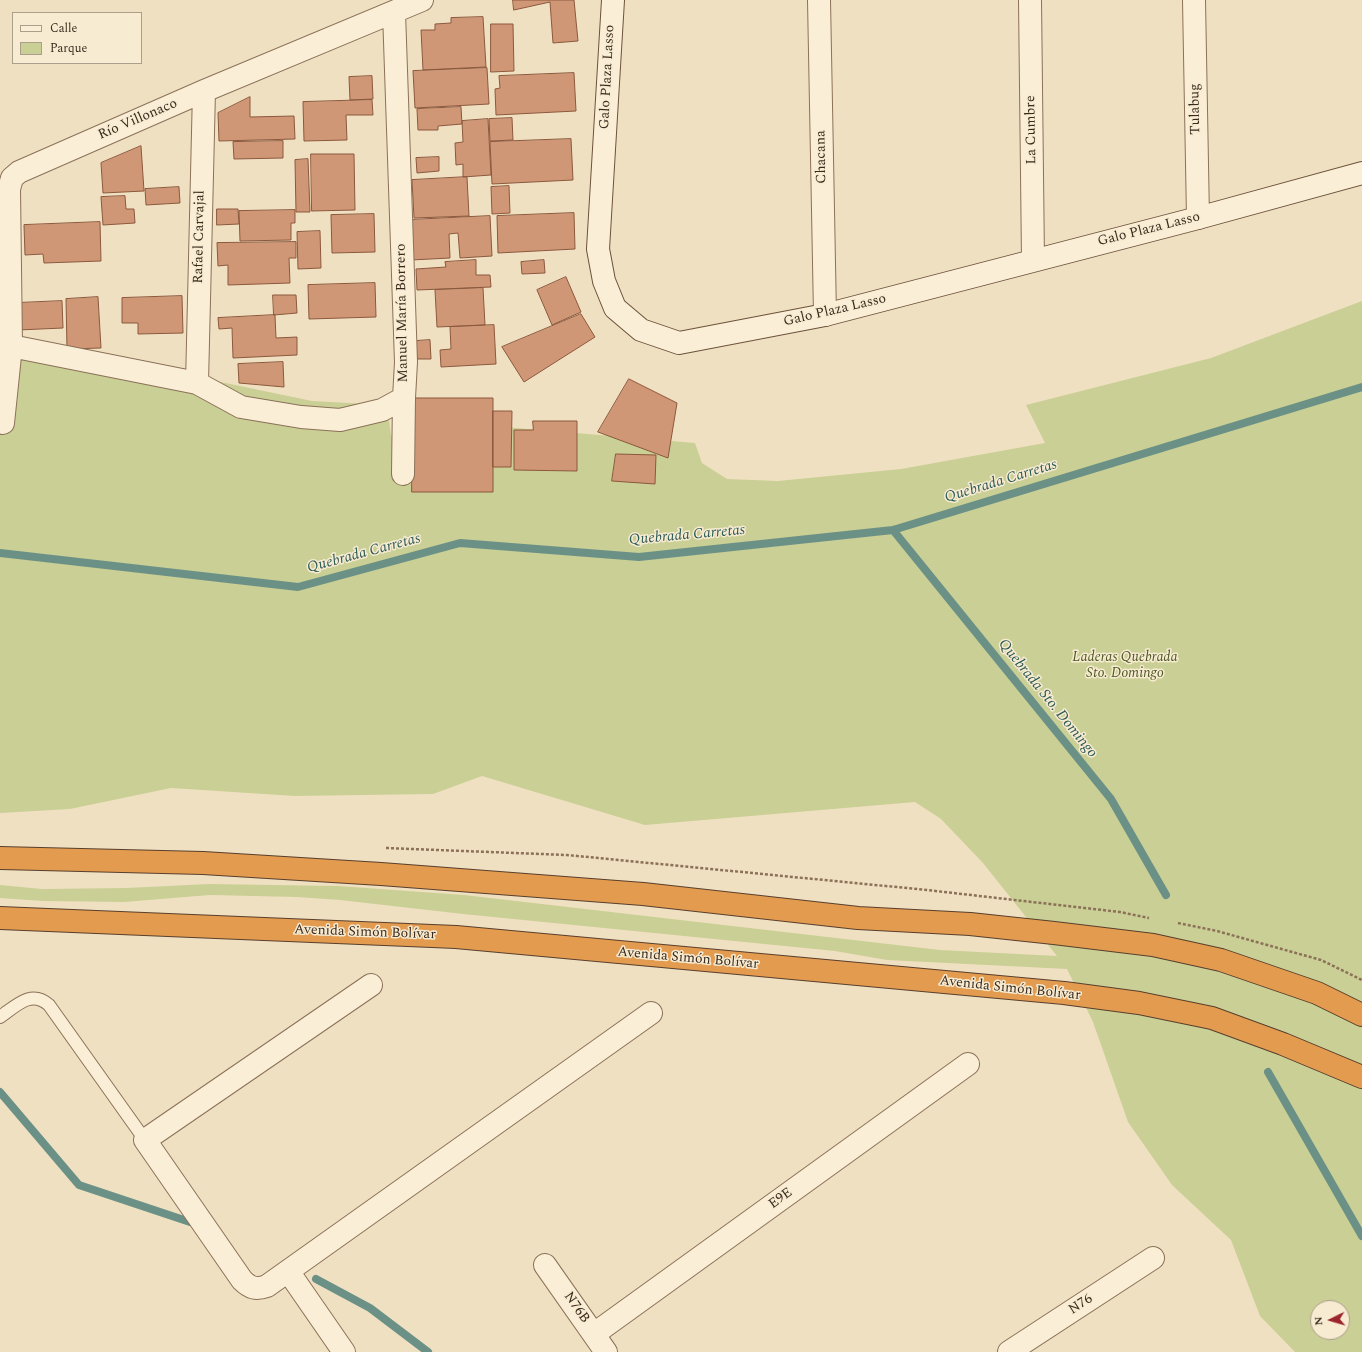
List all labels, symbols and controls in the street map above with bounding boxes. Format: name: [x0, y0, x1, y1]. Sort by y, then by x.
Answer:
legend: [12, 12, 142, 64]
text: Calle: [50, 19, 77, 38]
street label: Galo Plaza Lasso: [597, 24, 619, 130]
text: Parque: [50, 39, 87, 58]
street label: Tulabug: [1187, 83, 1205, 135]
street label: La Cumbre: [1023, 95, 1041, 165]
street label: Río Villonaco: [96, 96, 180, 144]
street label: Chacana: [813, 130, 831, 184]
street label: Rafael Carvajal: [191, 190, 209, 284]
street label: Galo Plaza Lasso: [1096, 209, 1202, 251]
street label: Manuel María Borrero: [393, 243, 413, 383]
street label: Galo Plaza Lasso: [782, 291, 888, 331]
water label: Quebrada Carretas: [943, 456, 1059, 508]
water label: Quebrada Carretas: [628, 522, 746, 550]
water label: Quebrada Carretas: [305, 530, 423, 578]
water label: Quebrada Sto. Domingo: [994, 636, 1100, 762]
park label: Laderas Quebrada Sto. Domingo: [1072, 650, 1178, 682]
street label: Avenida Simón Bolívar: [294, 922, 436, 944]
street label: Avenida Simón Bolívar: [617, 944, 759, 974]
street label: Avenida Simón Bolívar: [939, 973, 1081, 1005]
street label: E9E: [766, 1185, 796, 1213]
street label: N76B: [559, 1289, 593, 1327]
street label: N76: [1066, 1291, 1096, 1319]
north arrow: [1310, 1300, 1350, 1340]
text: N: [1310, 1316, 1327, 1326]

